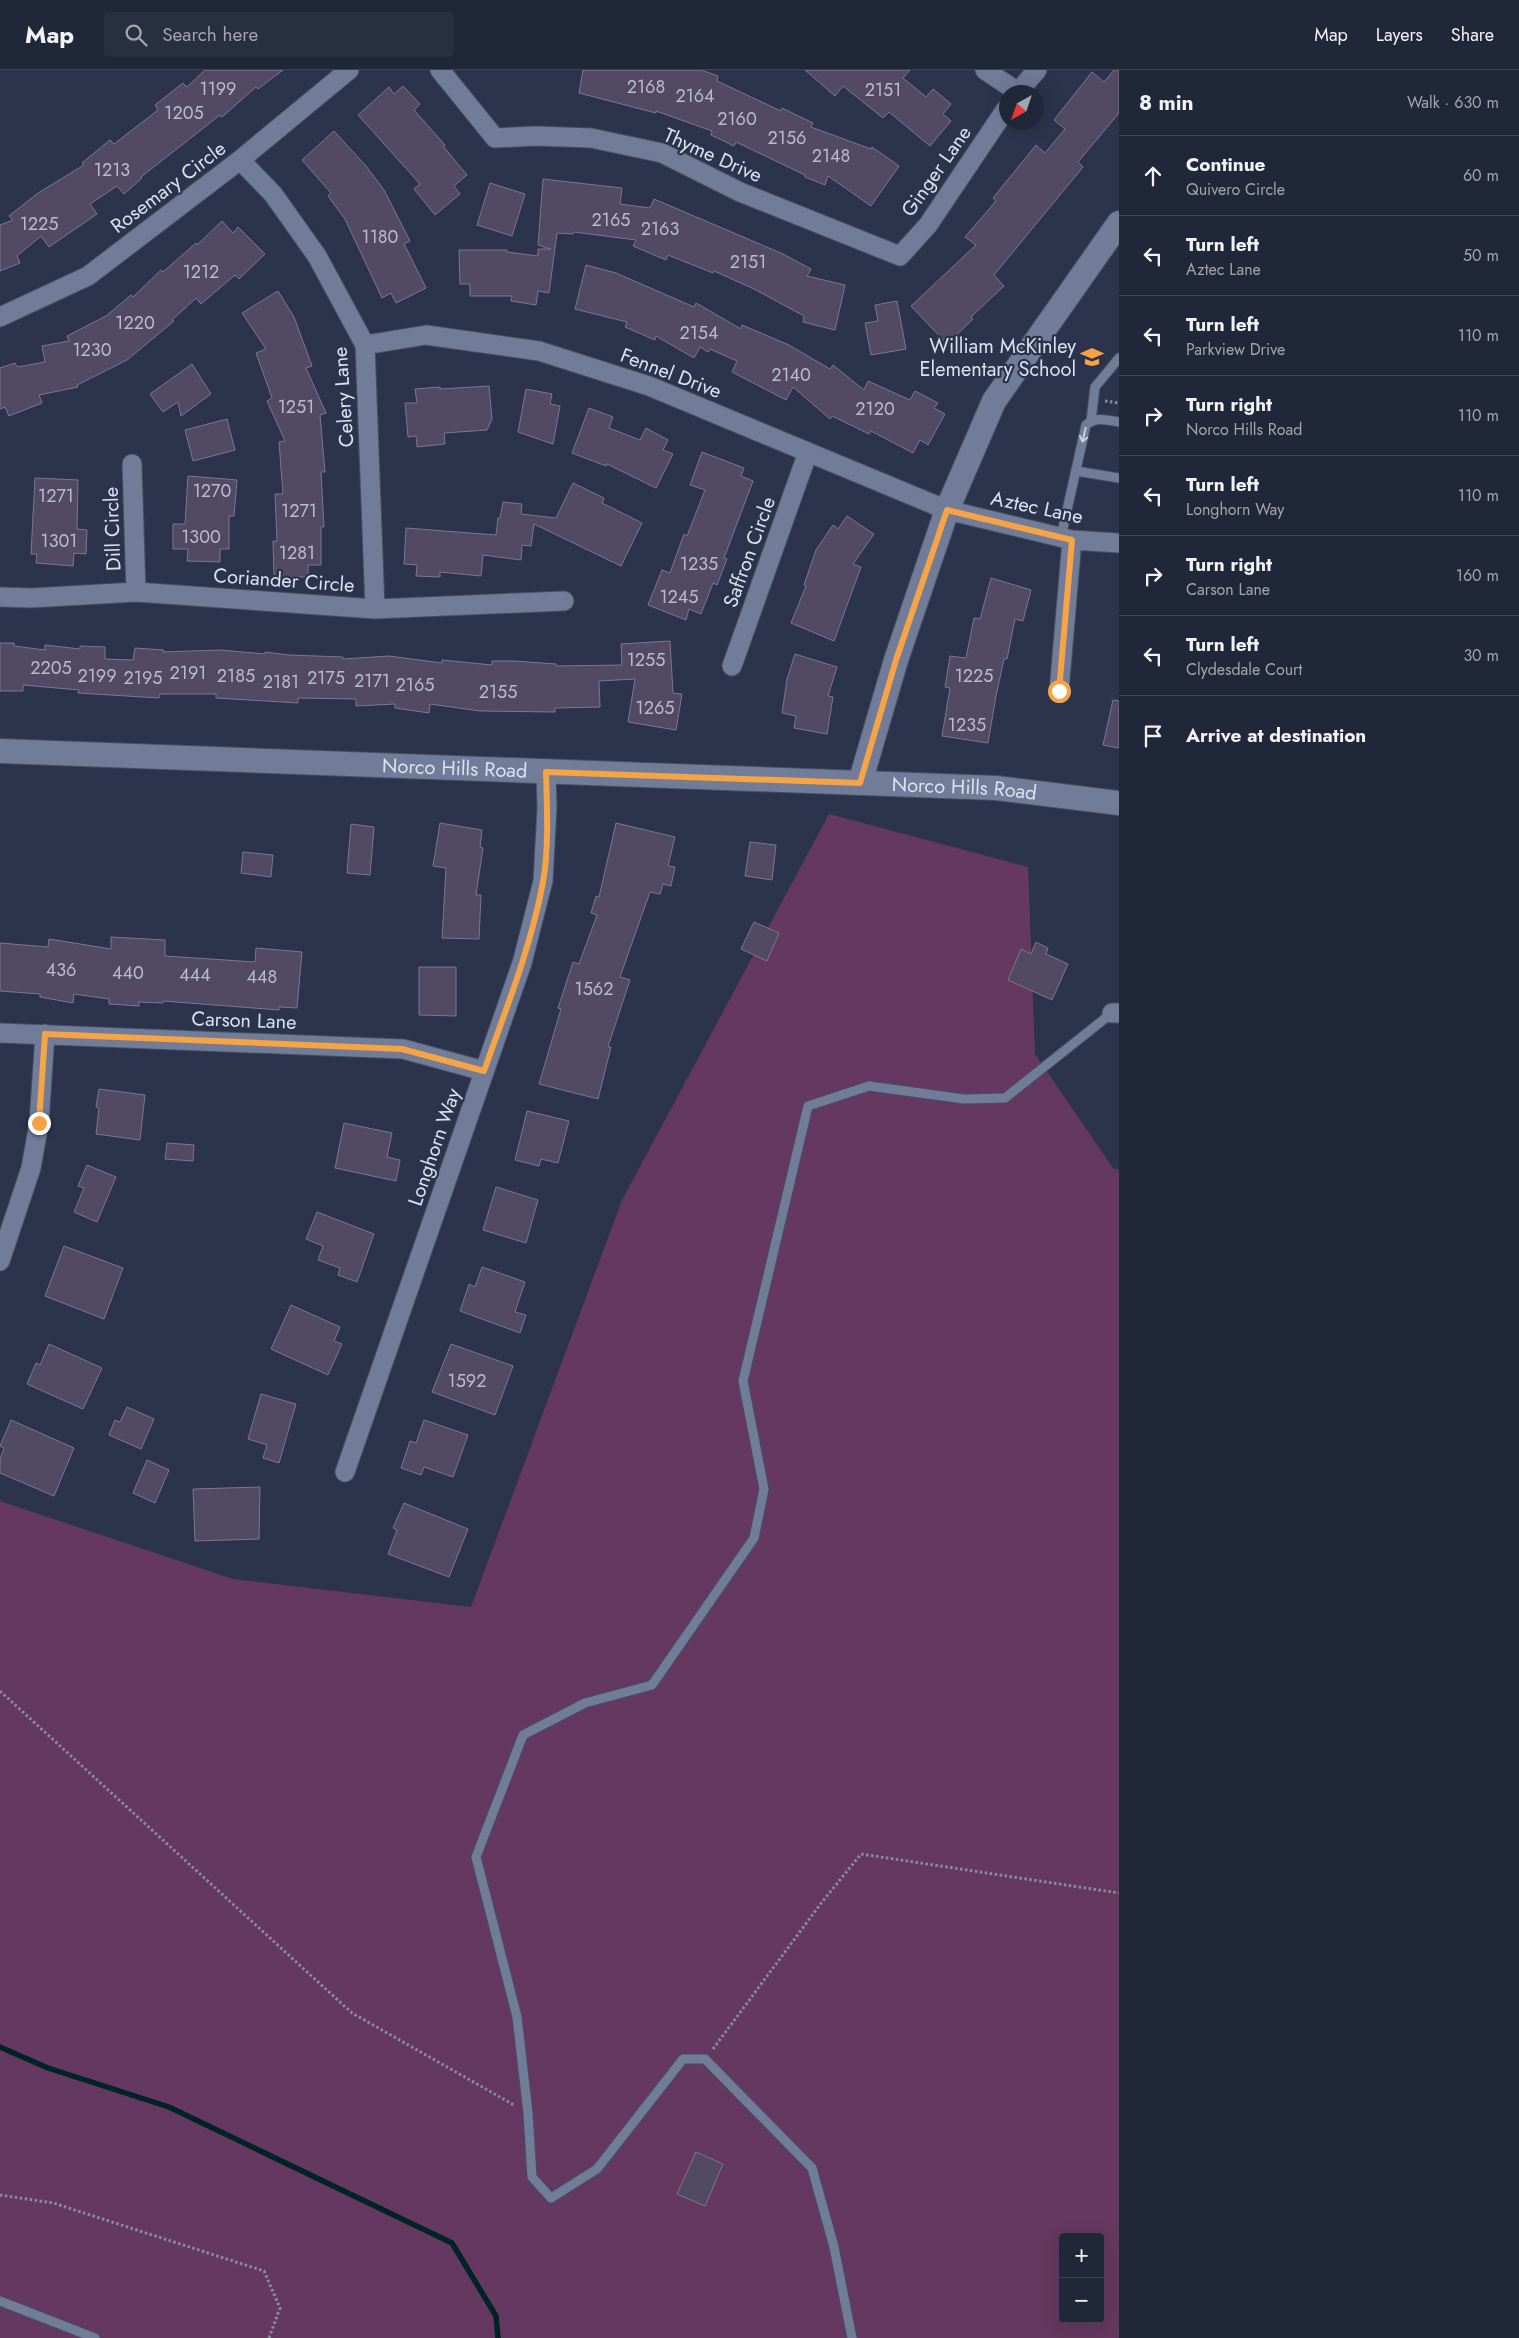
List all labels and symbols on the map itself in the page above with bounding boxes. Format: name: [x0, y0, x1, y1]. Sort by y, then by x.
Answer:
house number: 2168: [627, 74, 665, 100]
house number: 1199: [200, 76, 236, 102]
house number: 2151: [865, 77, 901, 103]
house number: 2164: [675, 83, 715, 109]
north arrow: [999, 85, 1044, 130]
house number: 1205: [164, 100, 204, 126]
house number: 2160: [717, 106, 757, 132]
street label: Ginger Lane: [894, 120, 978, 223]
street label: Thyme Drive: [659, 121, 767, 190]
house number: 2156: [768, 125, 806, 151]
street label: Rosemary Circle: [105, 134, 232, 240]
house number: 2148: [812, 143, 850, 169]
house number: 1213: [94, 157, 130, 183]
house number: 2165: [592, 207, 630, 233]
house number: 1225: [20, 211, 58, 237]
house number: 2163: [641, 216, 679, 242]
house number: 1180: [362, 224, 399, 250]
house number: 2151: [730, 249, 766, 275]
house number: 1212: [183, 259, 219, 285]
house number: 1220: [115, 310, 155, 336]
house number: 2154: [680, 320, 719, 346]
place label: William McKinley Elementary School: [920, 332, 1076, 384]
house number: 1230: [73, 337, 112, 363]
street label: Fennel Drive: [616, 341, 726, 406]
school or university icon: William McKinley Elementary School: [1079, 344, 1105, 370]
street label: Celery Lane: [326, 346, 361, 448]
house number: 2140: [771, 362, 811, 388]
house number: 1251: [278, 394, 314, 420]
house number: 2120: [855, 396, 895, 422]
one-way arrow: [1079, 427, 1088, 443]
house number: 1270: [193, 478, 231, 504]
house number: 1271: [38, 483, 74, 509]
street label: Aztec Lane: [988, 484, 1086, 531]
street label: Dill Circle: [97, 487, 128, 571]
street label: Saffron Circle: [716, 493, 783, 612]
house number: 1271: [281, 498, 317, 524]
house number: 1300: [181, 524, 221, 550]
house number: 1301: [41, 528, 77, 554]
house number: 1281: [279, 540, 315, 566]
house number: 1235: [680, 551, 718, 577]
street label: Coriander Circle: [212, 561, 355, 600]
house number: 1245: [660, 584, 699, 610]
house number: 1255: [627, 647, 665, 673]
house number: 2205: [30, 655, 72, 681]
house number: 2191: [170, 660, 206, 686]
house number: 2199: [77, 663, 117, 689]
house number: 2185: [217, 663, 255, 689]
house number: 1225: [955, 663, 993, 689]
house number: 2195: [124, 665, 162, 691]
house number: 2175: [307, 665, 345, 691]
house number: 2171: [354, 668, 390, 694]
house number: 2181: [263, 669, 299, 695]
house number: 2165: [396, 672, 434, 698]
house number: 2155: [479, 679, 517, 705]
route start: [1048, 680, 1071, 703]
house number: 1265: [636, 695, 674, 721]
house number: 1235: [948, 712, 986, 738]
street label: Norco Hills Road: [381, 751, 528, 786]
street label: Norco Hills Road: [891, 770, 1038, 808]
house number: 436: [46, 957, 76, 983]
house number: 440: [112, 960, 144, 986]
house number: 444: [179, 962, 211, 988]
house number: 448: [247, 964, 277, 990]
house number: 1562: [575, 976, 613, 1002]
street label: Carson Lane: [191, 1004, 297, 1037]
street label: Longhorn Way: [401, 1084, 468, 1210]
route end: [28, 1112, 51, 1135]
house number: 1592: [448, 1368, 486, 1394]

